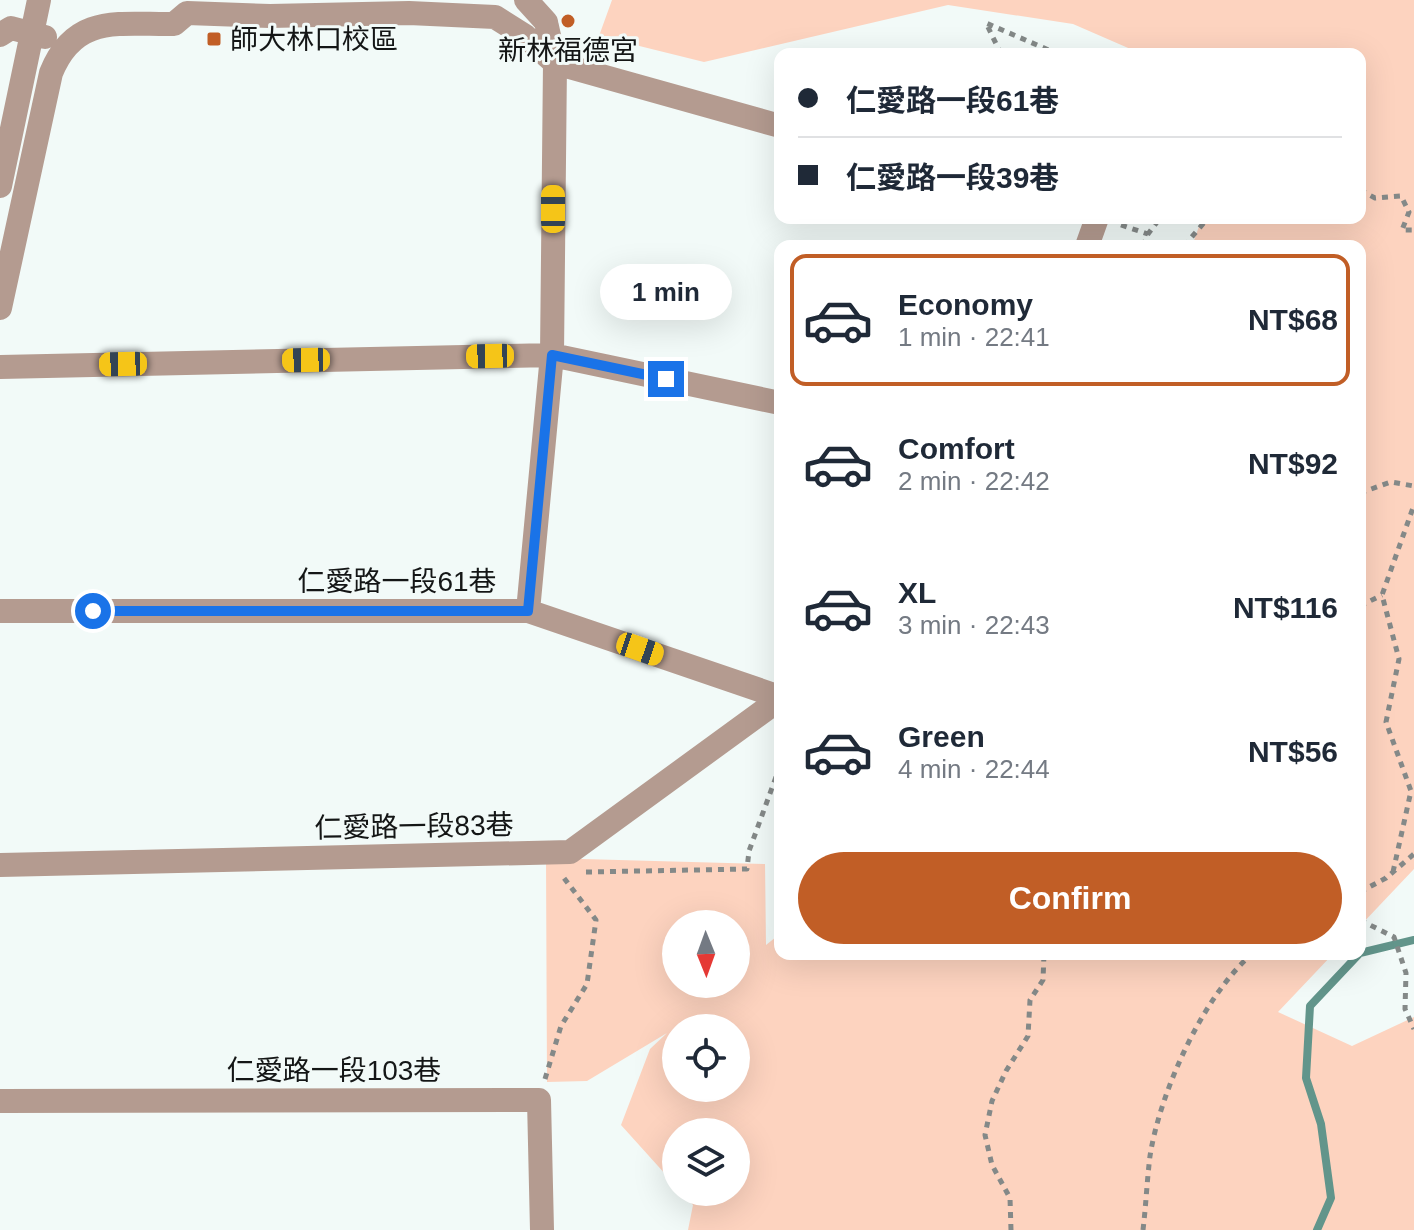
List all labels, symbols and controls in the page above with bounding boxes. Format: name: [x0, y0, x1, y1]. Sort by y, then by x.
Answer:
marker: 新林福德宮: [559, 12, 577, 30]
place label: 師大林口校區: [230, 24, 398, 55]
marker: 師大林口校區: [205, 30, 223, 48]
place label: 新林福德宮: [498, 35, 638, 66]
text: 仁愛路一段61巷: [846, 84, 1059, 117]
text: 仁愛路一段39巷: [846, 161, 1059, 194]
car: [541, 185, 565, 233]
callout: 1 min: [600, 263, 732, 319]
text: 1 min: [632, 277, 700, 307]
icon: car: [802, 284, 874, 356]
text: Economy: [898, 288, 1033, 321]
text: NT$68: [1248, 303, 1338, 336]
text: 1 min · 22:41: [898, 322, 1050, 352]
car: [466, 344, 514, 368]
car: [282, 348, 330, 372]
car: [99, 352, 147, 376]
route end: [648, 361, 684, 397]
icon: car: [802, 428, 874, 500]
text: Comfort: [898, 432, 1015, 465]
text: NT$92: [1248, 447, 1338, 480]
text: 2 min · 22:42: [898, 466, 1050, 496]
street label: 仁愛路一段61巷: [297, 566, 497, 597]
icon: car: [802, 572, 874, 644]
text: XL: [898, 576, 936, 609]
text: NT$116: [1233, 591, 1338, 624]
route start: [75, 593, 111, 629]
text: 3 min · 22:43: [898, 610, 1050, 640]
car: [613, 630, 667, 668]
icon: car: [802, 716, 874, 788]
text: Green: [898, 720, 985, 753]
text: NT$56: [1248, 735, 1338, 768]
text: 4 min · 22:44: [898, 754, 1050, 784]
street label: 仁愛路一段83巷: [314, 809, 514, 844]
button: Confirm: [798, 852, 1342, 944]
north arrow: [662, 910, 750, 998]
map controls: [662, 910, 750, 1206]
button: locate: [662, 1014, 750, 1102]
street label: 仁愛路一段103巷: [227, 1055, 441, 1086]
button: layers: [662, 1118, 750, 1206]

